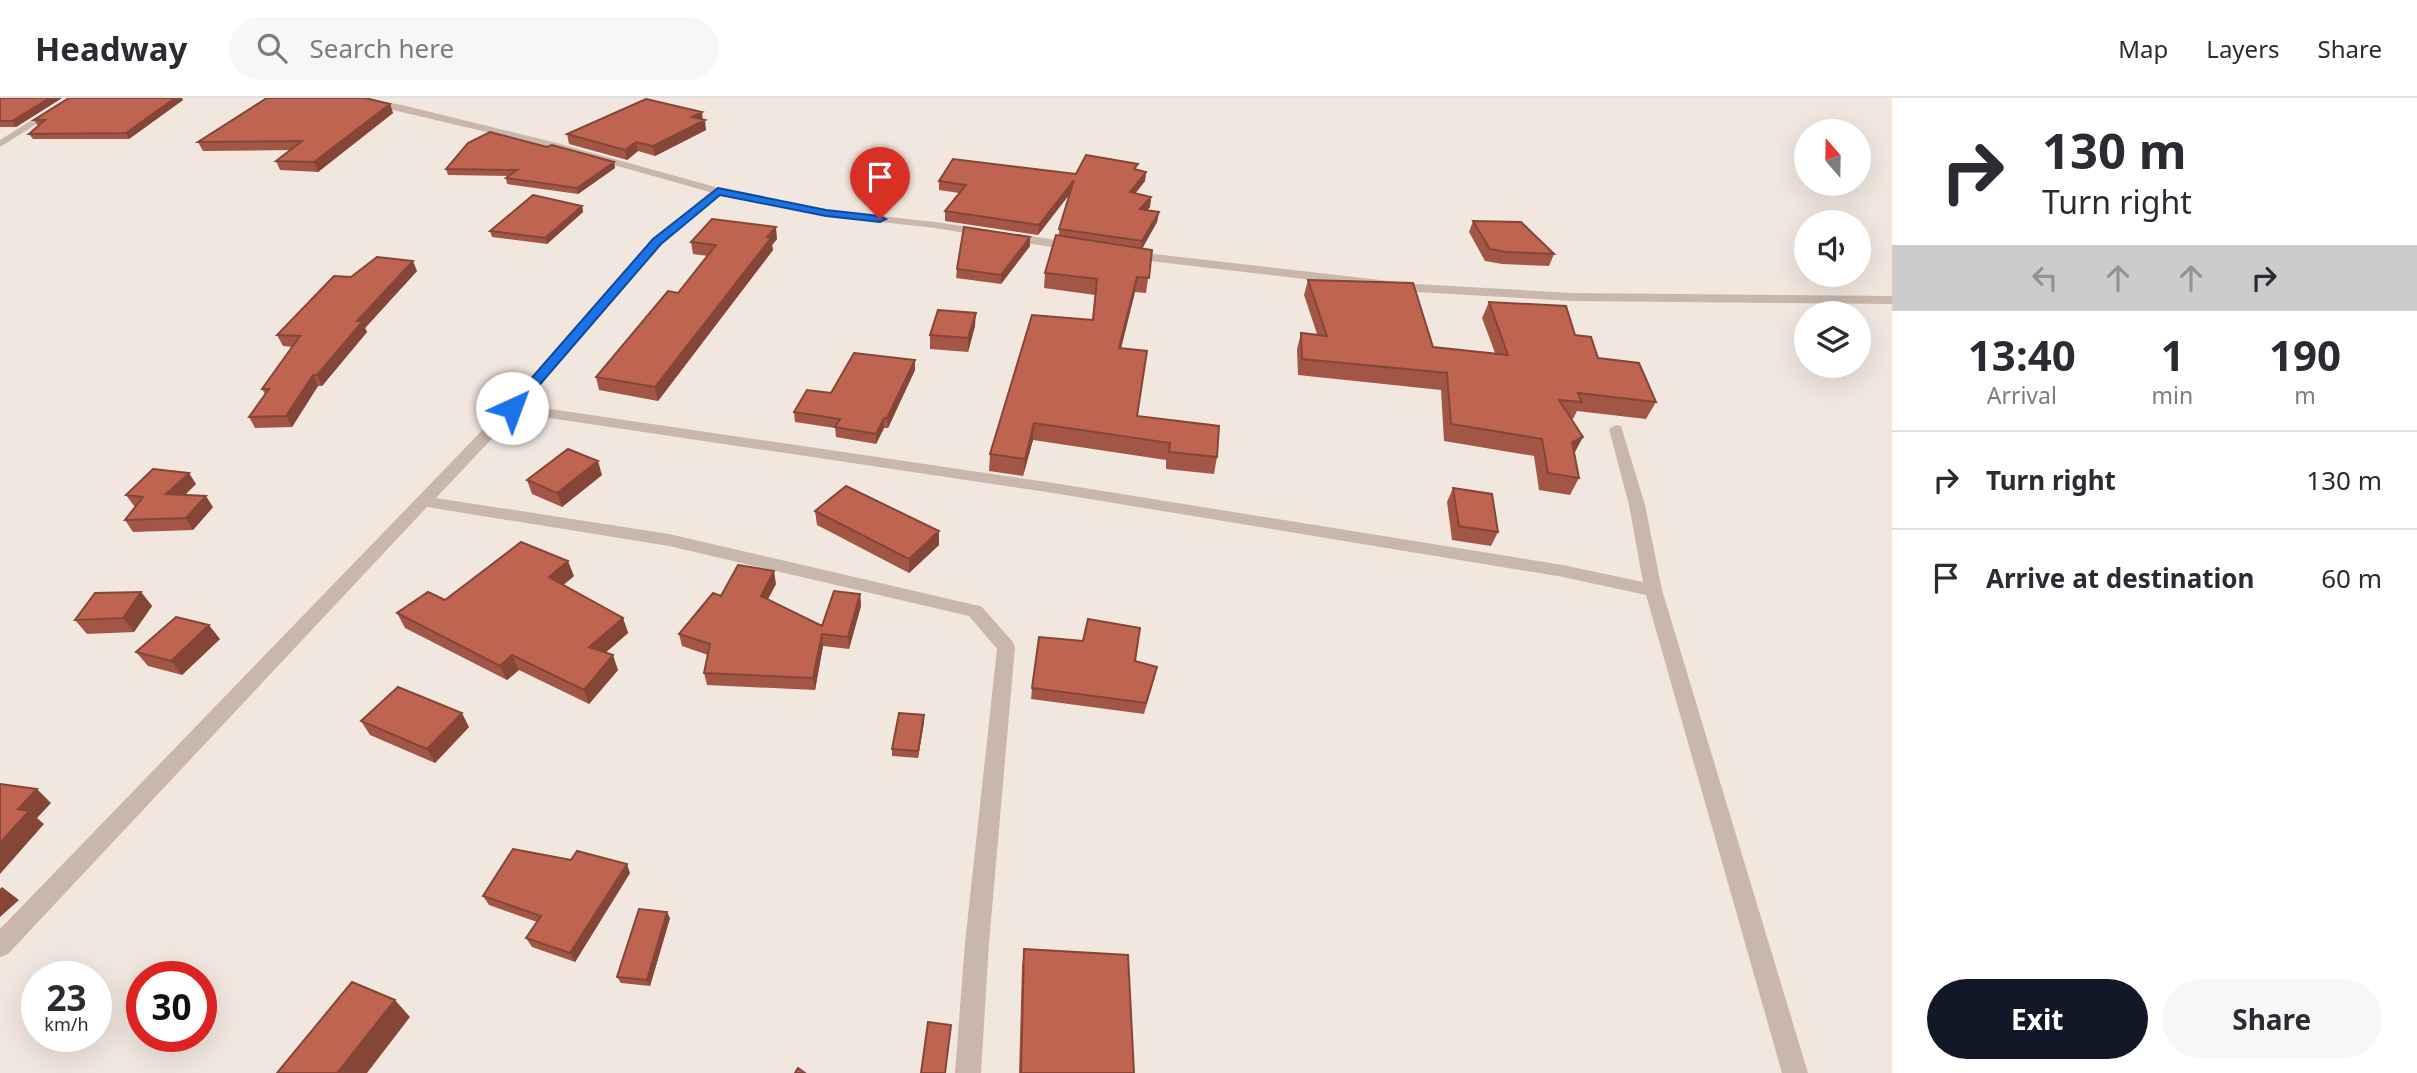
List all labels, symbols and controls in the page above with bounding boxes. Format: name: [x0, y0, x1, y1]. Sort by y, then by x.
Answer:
search box: [229, 17, 719, 80]
text: Headway: [35, 26, 187, 71]
icon: search: [253, 29, 291, 67]
text: Search here: [309, 30, 454, 66]
text: Map: [2118, 32, 2168, 65]
text: Layers: [2206, 32, 2280, 65]
text: Share: [2318, 32, 2382, 65]
text: 130 m: [2042, 117, 2187, 183]
north arrow: [1794, 119, 1871, 196]
map controls: [1794, 119, 1871, 378]
icon: right: [1927, 126, 2018, 217]
pin: [850, 147, 910, 219]
icon: arrive: [861, 158, 899, 196]
text: Turn right: [2042, 180, 2192, 223]
button: sound: [1794, 210, 1871, 287]
icon: left: [2026, 259, 2064, 297]
icon: ahead: [2099, 259, 2137, 297]
icon: ahead: [2172, 259, 2210, 297]
icon: right: [2245, 259, 2283, 297]
button: layers: [1794, 301, 1871, 378]
text: 13:40: [1968, 326, 2076, 383]
text: 1: [2160, 326, 2184, 383]
text: 190: [2269, 326, 2341, 383]
position arrow: [475, 371, 549, 445]
text: Arrival: [1987, 379, 2057, 411]
text: min: [2152, 379, 2193, 411]
text: m: [2294, 379, 2316, 411]
icon: right: [1927, 461, 1965, 499]
text: Turn right: [1986, 462, 2116, 498]
text: 130 m: [2306, 462, 2382, 498]
icon: arrive: [1927, 559, 1965, 597]
text: Arrive at destination: [1986, 560, 2255, 596]
text: 60 m: [2321, 560, 2382, 596]
speed limit sign: 30: [126, 961, 217, 1052]
text: 23: [46, 974, 87, 1021]
button: Exit: [1927, 979, 2148, 1059]
button: Share: [2162, 979, 2382, 1059]
text: km/h: [44, 1012, 89, 1036]

